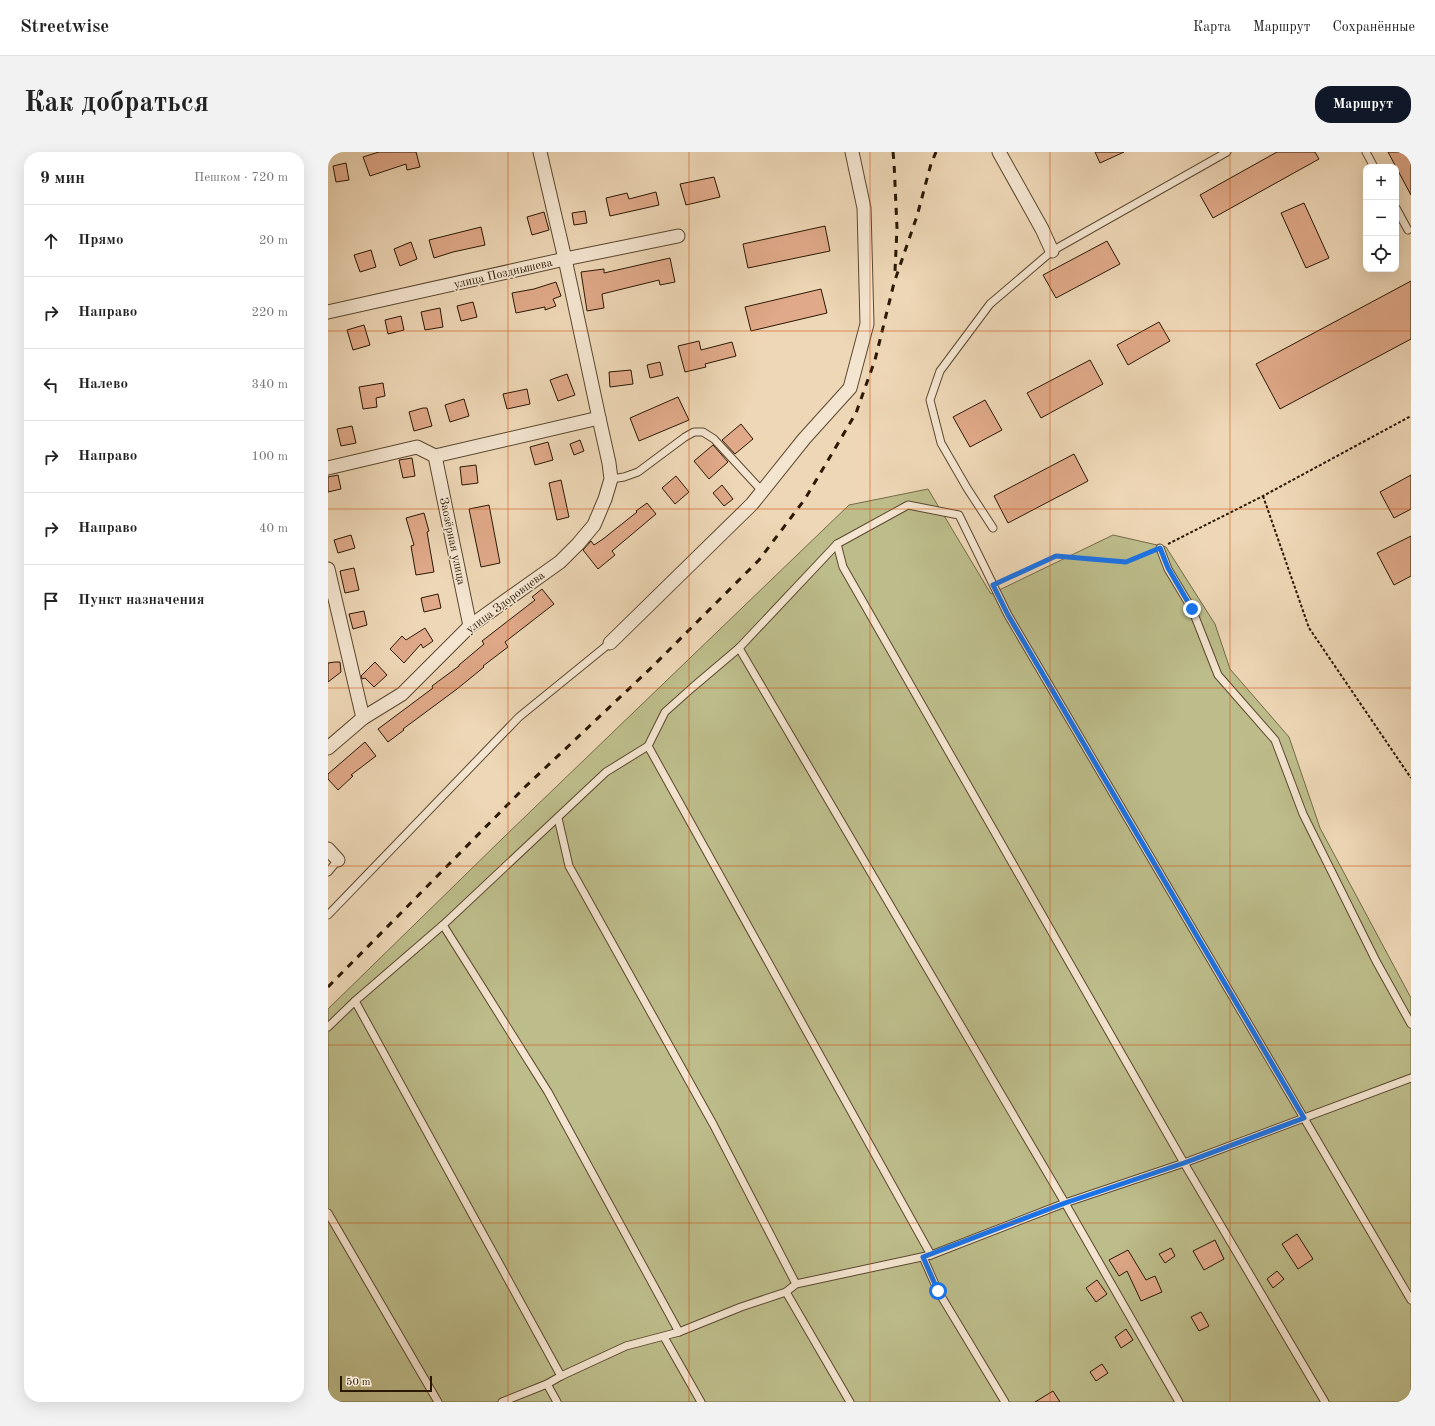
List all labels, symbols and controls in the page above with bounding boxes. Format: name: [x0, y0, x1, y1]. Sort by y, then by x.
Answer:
text: Streetwise: [20, 18, 109, 37]
text: Карта: [1193, 20, 1231, 34]
text: Маршрут: [1253, 20, 1310, 34]
text: Сохранённые: [1332, 20, 1415, 34]
button: Маршрут: [1315, 86, 1411, 123]
text: Как добраться: [24, 90, 209, 118]
map controls: [1363, 164, 1399, 272]
button: +: [1363, 164, 1399, 200]
text: 9 мин: [40, 170, 85, 187]
text: Пешком · 720 m: [194, 171, 288, 184]
button: −: [1363, 200, 1399, 236]
icon: ahead: [40, 230, 62, 252]
text: Прямо: [78, 233, 124, 248]
text: 20 m: [259, 234, 288, 247]
button: locate: [1363, 236, 1399, 272]
street label: улица Позднышева: [453, 257, 554, 291]
icon: right: [40, 302, 62, 324]
text: Направо: [78, 305, 137, 320]
text: 220 m: [251, 306, 288, 319]
icon: left: [40, 374, 62, 396]
text: Налево: [78, 377, 128, 392]
text: 340 m: [251, 378, 288, 391]
icon: right: [40, 446, 62, 468]
text: Направо: [78, 449, 137, 464]
text: 100 m: [251, 450, 288, 463]
street label: Заозёрная улица: [437, 496, 467, 586]
icon: right: [40, 518, 62, 540]
text: Направо: [78, 521, 137, 536]
text: 40 m: [259, 522, 288, 535]
street label: улица Здоровцева: [464, 569, 547, 636]
icon: arrive: [40, 590, 62, 612]
text: Пункт назначения: [78, 593, 205, 608]
route end: [1183, 600, 1201, 618]
route start: [929, 1282, 947, 1300]
scale bar: [340, 1374, 432, 1393]
text: 50 m: [346, 1377, 371, 1388]

